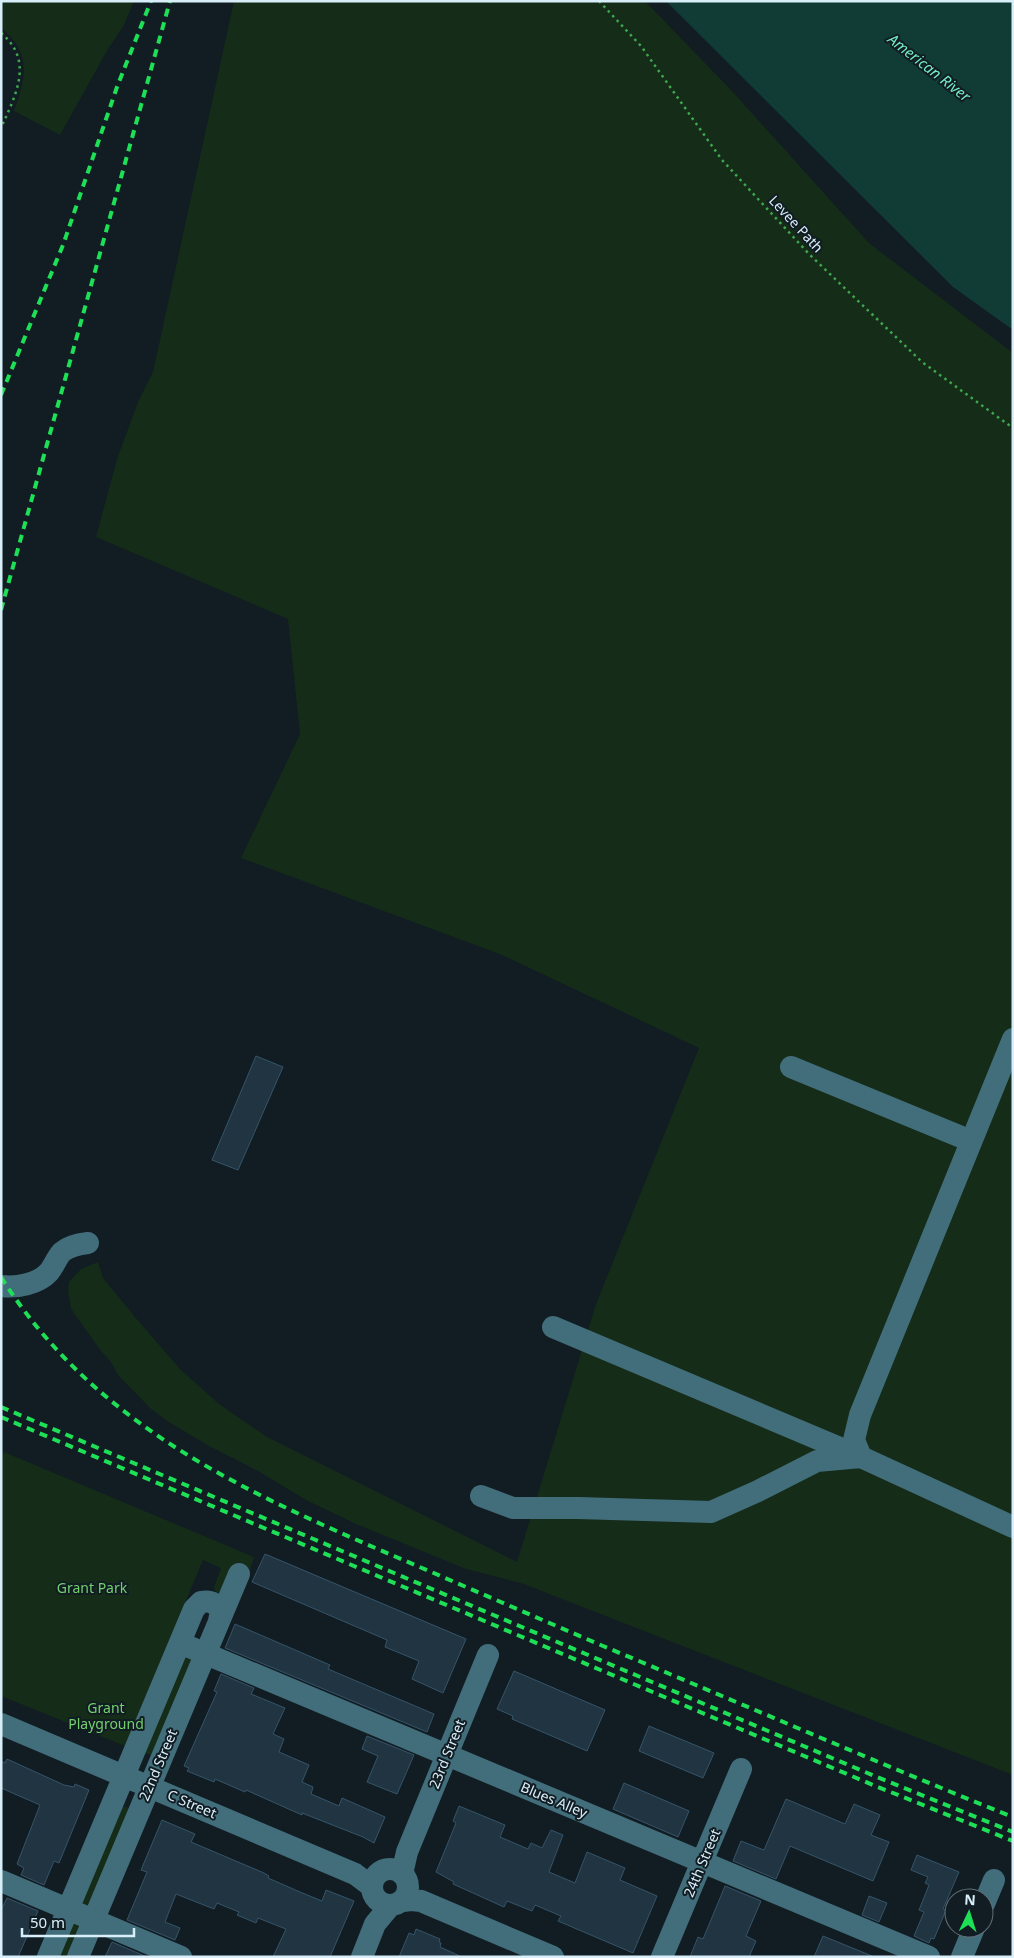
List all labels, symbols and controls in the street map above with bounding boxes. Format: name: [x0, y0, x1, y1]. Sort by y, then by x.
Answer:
water label: American River: [883, 28, 976, 106]
street label: Levee Path: [765, 191, 828, 256]
park label: Grant Park: [57, 1578, 128, 1597]
park label: Grant Playground: [68, 1698, 144, 1733]
street label: 23rd Street: [424, 1716, 469, 1791]
street label: 22nd Street: [134, 1726, 181, 1804]
street label: Blues Alley: [518, 1777, 591, 1822]
street label: C Street: [165, 1785, 220, 1822]
street label: 24th Street: [679, 1826, 724, 1900]
north arrow: [944, 1888, 994, 1938]
text: N: [964, 1890, 976, 1909]
scale bar: [22, 1906, 135, 1938]
text: 50 m: [30, 1912, 65, 1932]

